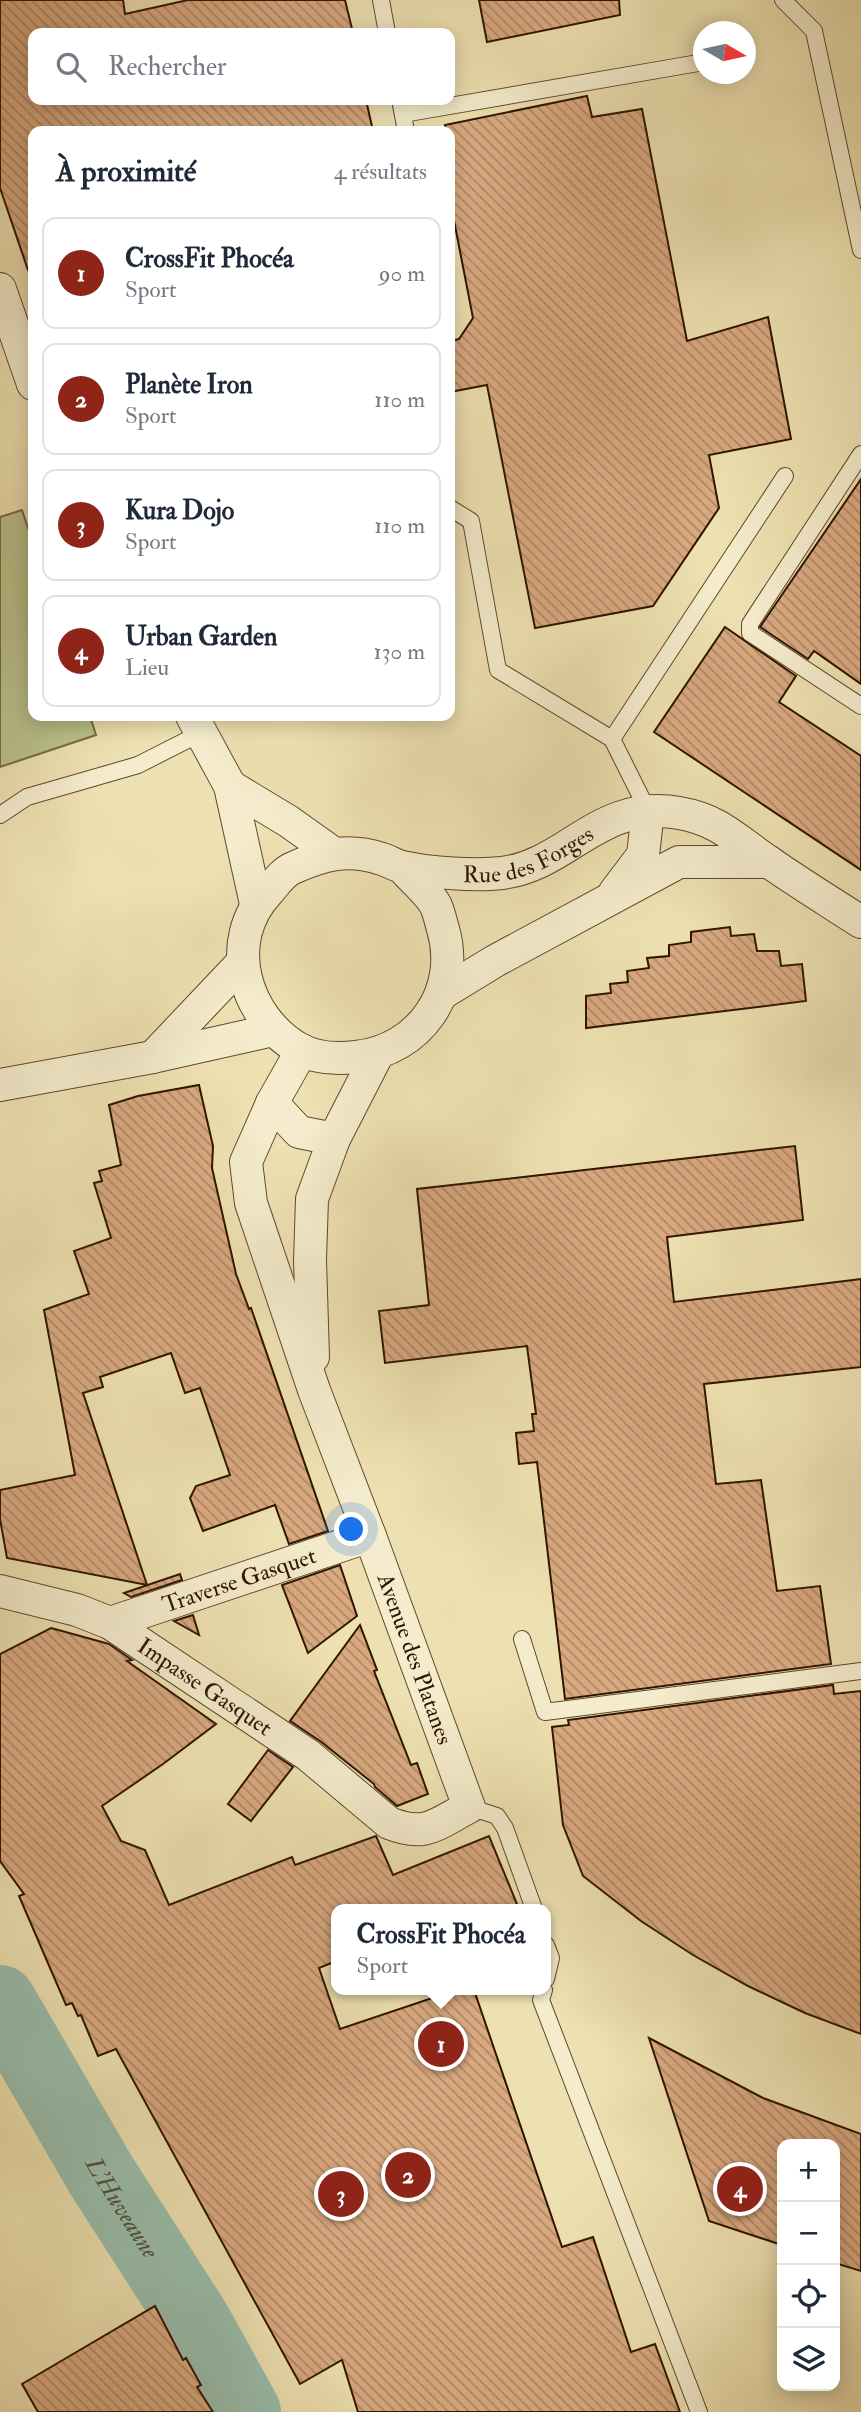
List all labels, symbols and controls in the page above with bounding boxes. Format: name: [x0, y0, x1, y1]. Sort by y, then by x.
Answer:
north arrow: [693, 21, 756, 84]
search box: [28, 28, 455, 105]
icon: search: [52, 48, 90, 86]
text: Rechercher: [108, 51, 227, 83]
text: À proximité: [56, 153, 196, 190]
text: 4 résultats: [334, 157, 427, 186]
text: CrossFit Phocéa: [125, 243, 294, 275]
text: 1: [77, 259, 85, 288]
text: 90 m: [379, 259, 425, 288]
text: Sport: [125, 275, 177, 304]
text: Planète Iron: [125, 369, 253, 401]
text: 2: [75, 385, 87, 414]
text: 110 m: [374, 385, 425, 414]
text: Sport: [125, 401, 177, 430]
text: Kura Dojo: [125, 495, 234, 527]
text: 3: [77, 511, 85, 540]
text: 110 m: [374, 511, 425, 540]
text: Sport: [125, 527, 177, 556]
text: Urban Garden: [125, 621, 277, 653]
text: 4: [75, 637, 87, 666]
text: 130 m: [373, 637, 425, 666]
text: Lieu: [125, 653, 169, 682]
street label: Rue des Forges: [463, 819, 599, 889]
your location: [334, 1512, 368, 1546]
street label: Traverse Gasquet: [158, 1541, 320, 1619]
street label: Avenue des Platanes: [370, 1568, 459, 1749]
street label: Impasse Gasquet: [132, 1631, 278, 1742]
popup: [331, 1904, 551, 1995]
text: CrossFit Phocéa: [357, 1919, 525, 1951]
text: Sport: [357, 1951, 408, 1980]
pin: 1: [418, 2018, 464, 2070]
map controls: [777, 2139, 840, 2391]
button: +: [777, 2139, 840, 2202]
pin: 2: [385, 2149, 431, 2201]
water label: L'Huveaune: [78, 2151, 166, 2265]
pin: 4: [717, 2163, 763, 2215]
pin: 3: [318, 2168, 364, 2220]
button: −: [777, 2202, 840, 2265]
button: locate: [777, 2265, 840, 2328]
button: layers: [777, 2328, 840, 2391]

